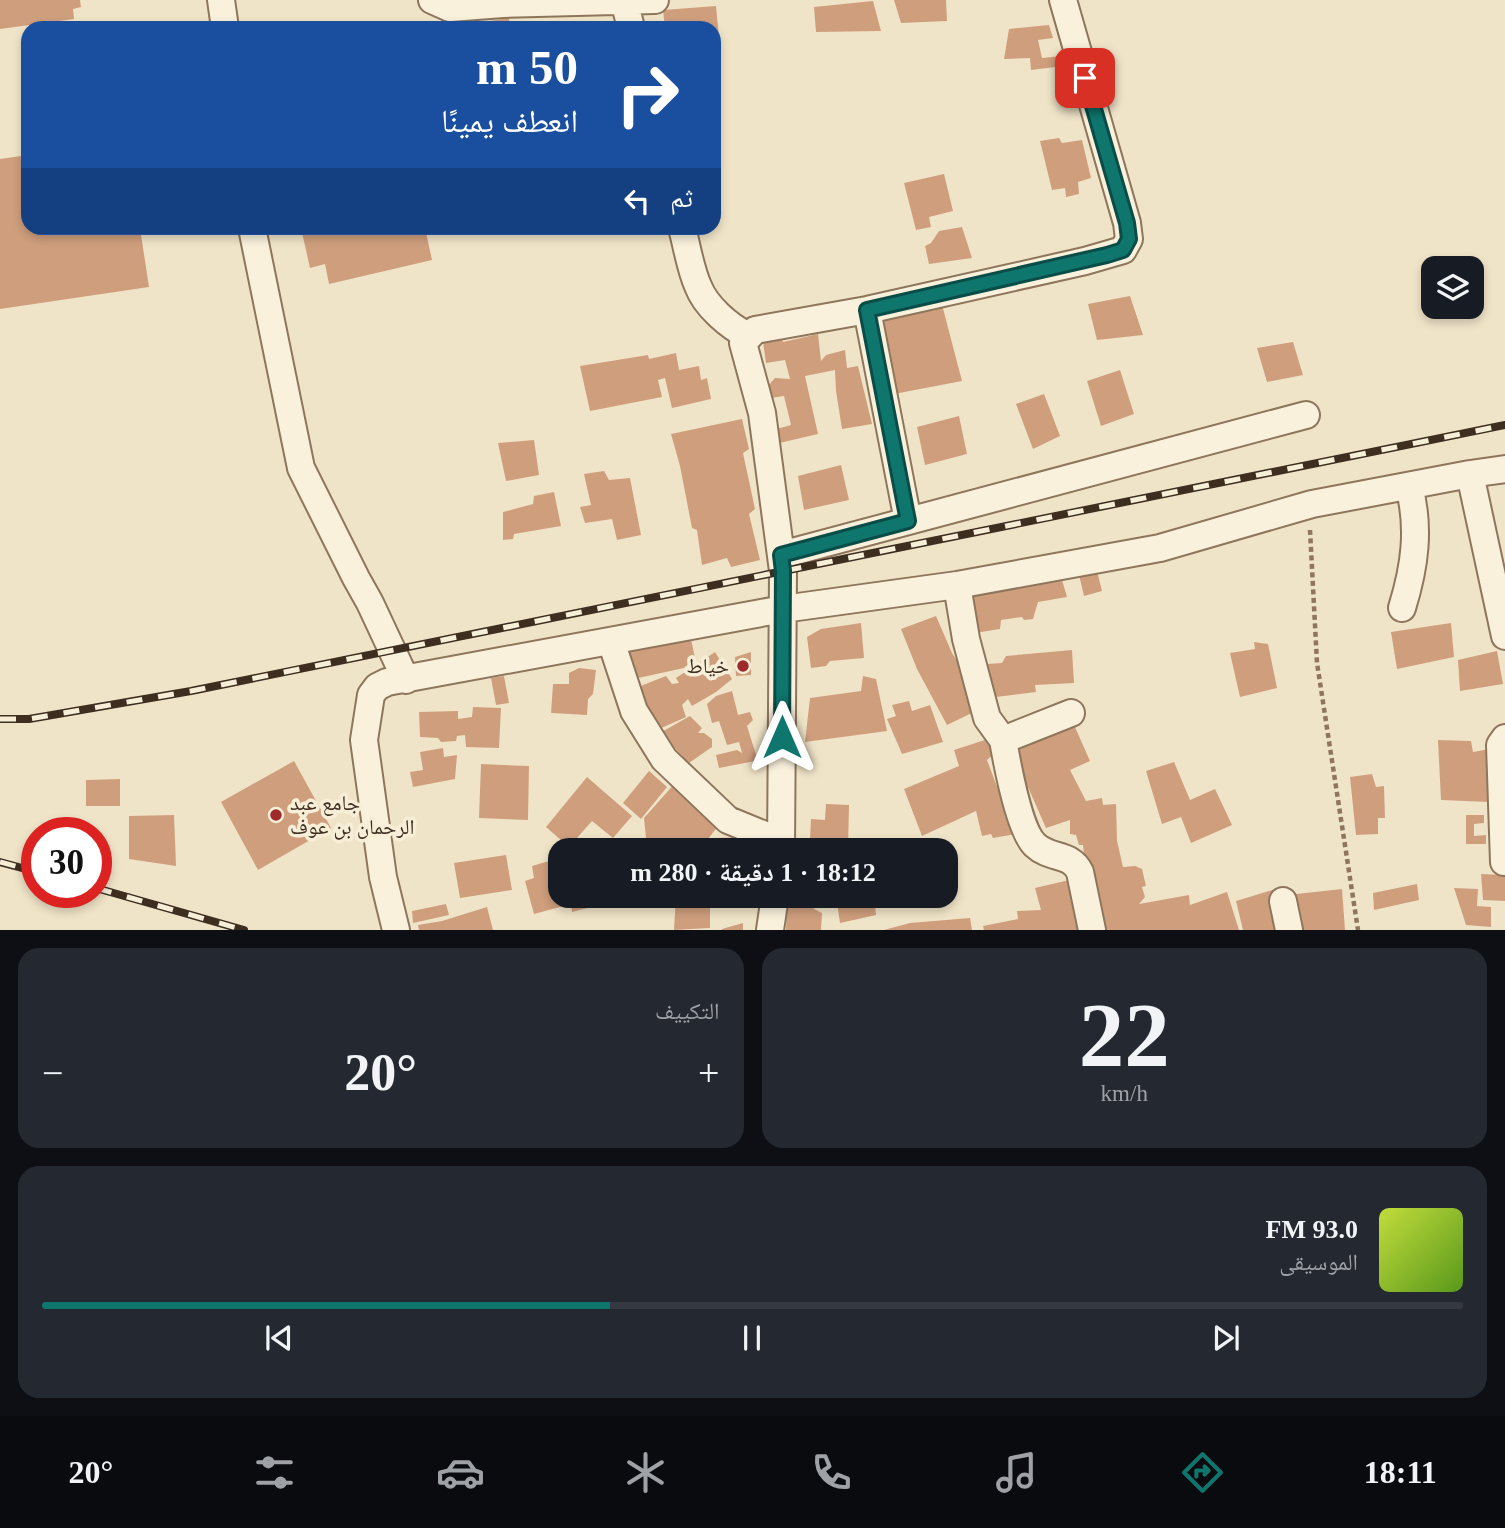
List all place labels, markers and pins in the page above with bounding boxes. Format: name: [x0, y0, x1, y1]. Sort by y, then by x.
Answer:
pin: [1055, 48, 1115, 108]
place label: خياط: [687, 654, 729, 678]
marker: خياط: [735, 658, 751, 674]
place label: جامع عبد الرحمان بن عوف: [290, 791, 414, 840]
marker: جامع عبد الرحمان بن عوف: [268, 807, 284, 823]

